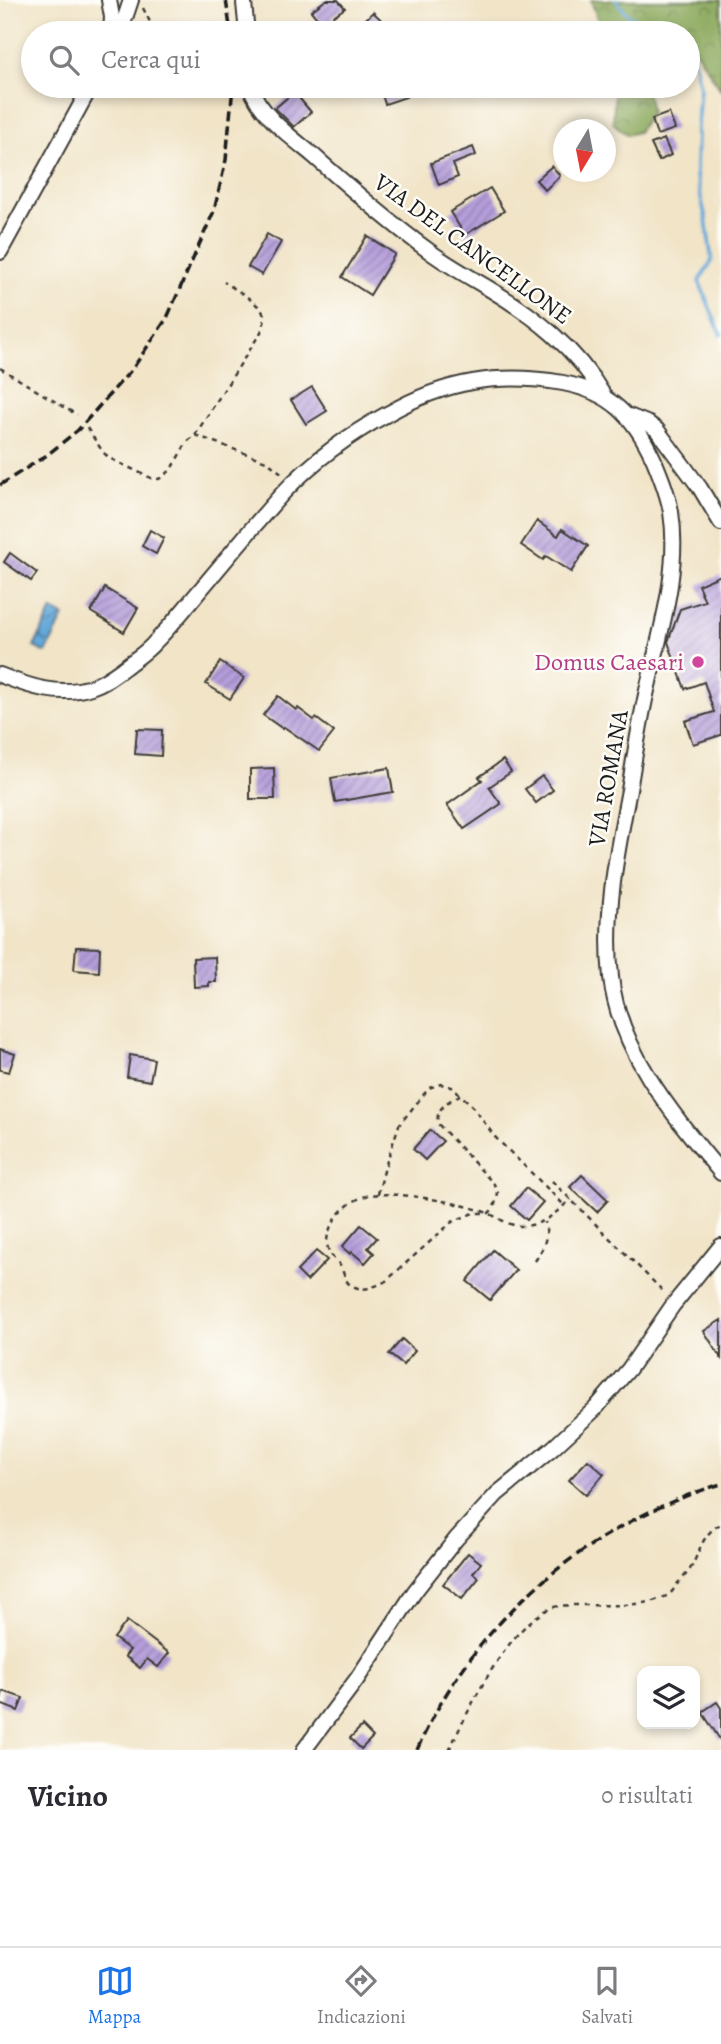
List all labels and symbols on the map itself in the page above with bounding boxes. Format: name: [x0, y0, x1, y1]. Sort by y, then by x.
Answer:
north arrow: [553, 119, 616, 182]
street label: VIA DEL CANCELLONE: [367, 166, 578, 332]
place label: Domus Caesari: [534, 646, 684, 678]
marker: Domus Caesari: [690, 654, 706, 670]
street label: VIA ROMANA: [580, 706, 636, 850]

